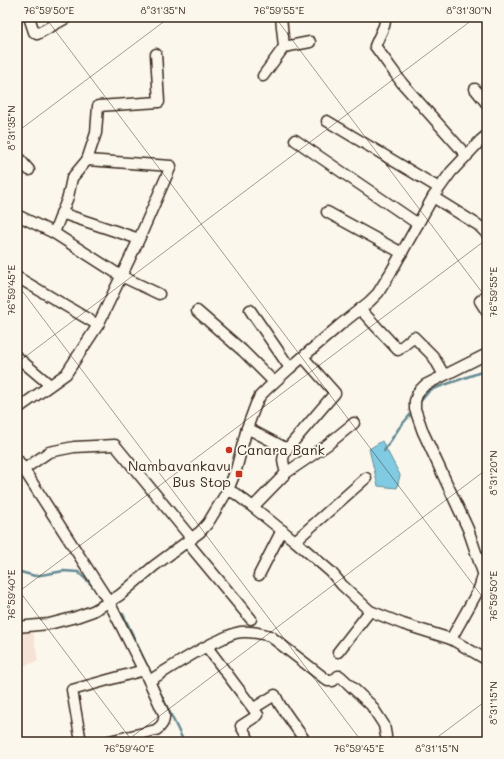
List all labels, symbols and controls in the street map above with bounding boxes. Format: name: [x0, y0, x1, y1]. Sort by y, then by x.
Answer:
text: 76°59'50"E: [24, 3, 75, 17]
text: 8°31'35"N: [140, 3, 186, 17]
text: 76°59'55"E: [254, 3, 304, 17]
text: 8°31'30"N: [446, 3, 492, 17]
text: 8°31'35"N: [4, 105, 18, 151]
text: 76°59'45"E: [4, 265, 18, 315]
text: 76°59'55"E: [486, 267, 500, 317]
place label: Canara Bank: [237, 440, 325, 459]
marker: Canara Bank: [224, 445, 234, 455]
text: 8°31'20"N: [486, 450, 500, 496]
place label: Nambavankavu Bus Stop: [128, 456, 231, 491]
marker: Nambavankavu Bus Stop: [234, 469, 244, 479]
text: 76°59'40"E: [4, 569, 18, 620]
text: 76°59'50"E: [486, 570, 500, 621]
text: 8°31'15"N: [486, 681, 500, 725]
text: 76°59'40"E: [104, 741, 155, 755]
text: 76°59'45"E: [334, 741, 384, 755]
text: 8°31'15"N: [415, 741, 459, 755]

